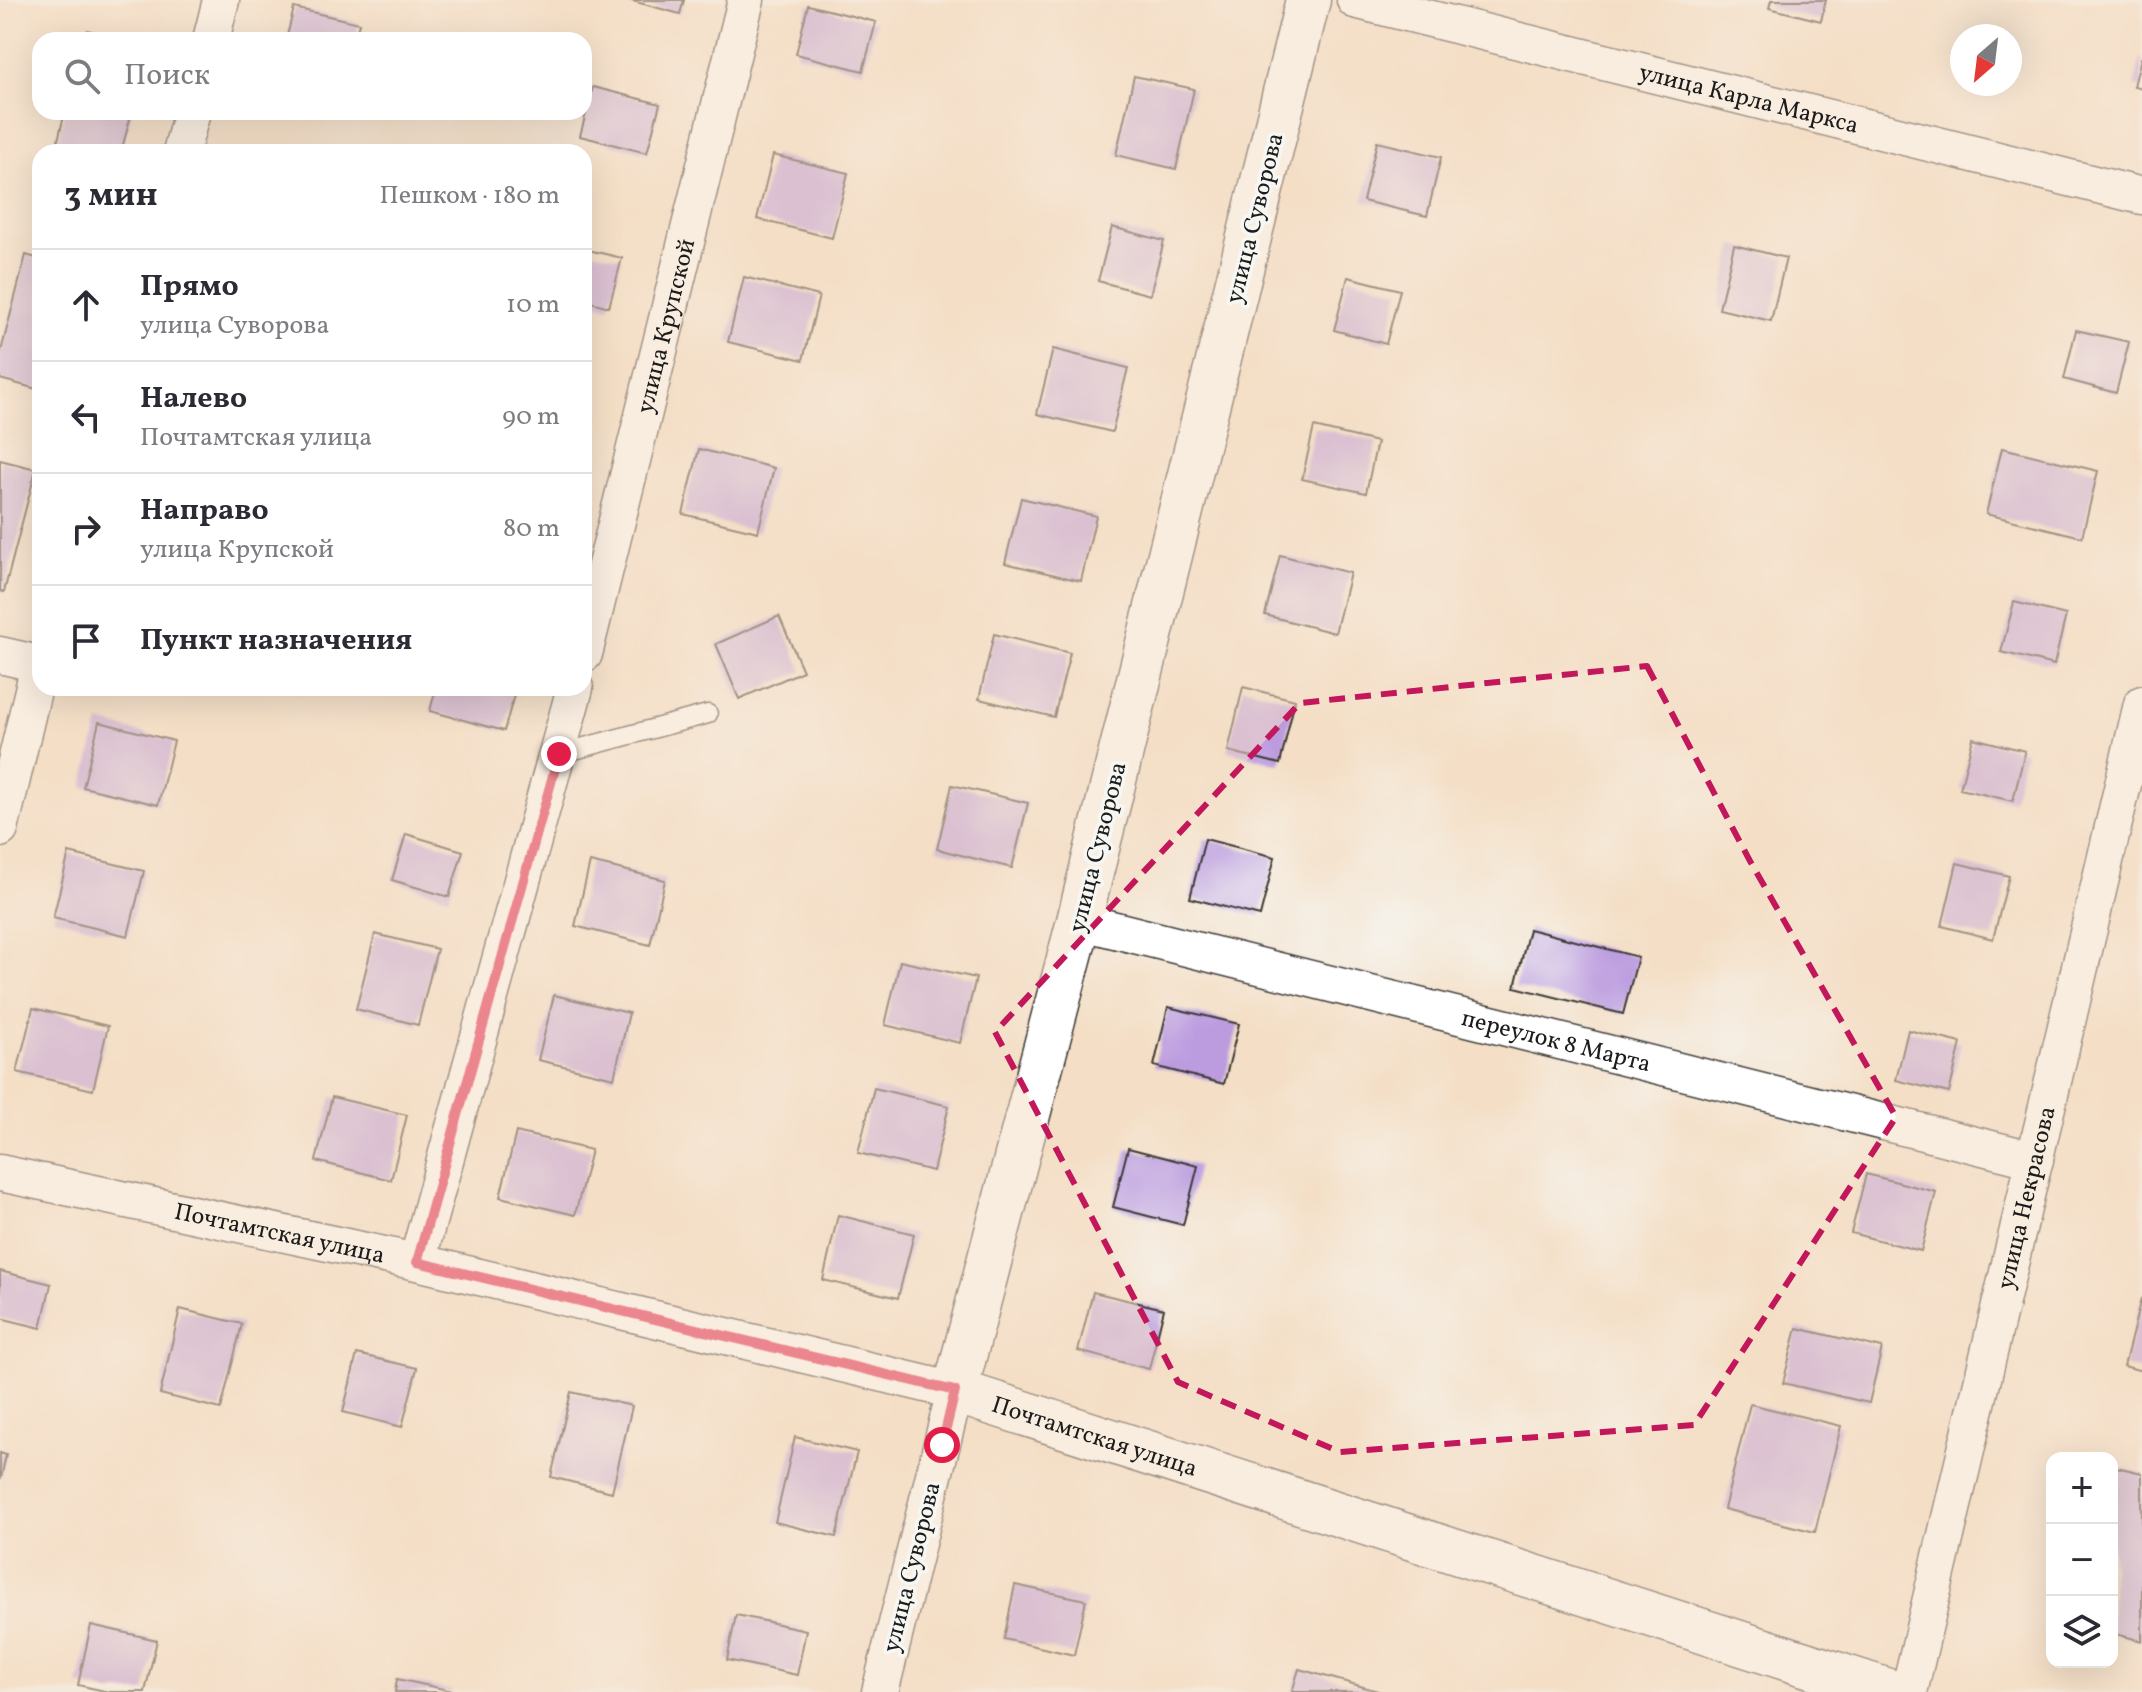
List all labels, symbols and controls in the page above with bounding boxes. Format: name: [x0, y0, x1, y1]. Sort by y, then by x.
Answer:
north arrow: [1950, 24, 2022, 96]
search box: [32, 32, 592, 120]
icon: search: [60, 54, 104, 98]
text: Поиск: [124, 55, 210, 97]
street label: улица Карла Маркса: [1635, 56, 1862, 144]
street label: улица Суворова: [1218, 130, 1294, 307]
text: 3 мин: [64, 173, 158, 220]
text: Пешком · 180 m: [379, 178, 560, 214]
street label: улица Крупской: [629, 235, 705, 417]
text: Прямо: [140, 266, 239, 308]
icon: ahead: [64, 283, 108, 327]
text: 10 m: [506, 287, 560, 323]
text: улица Суворова: [140, 308, 329, 344]
text: Налево: [140, 378, 247, 420]
icon: left: [64, 395, 108, 439]
text: 90 m: [502, 399, 560, 435]
text: Почтамтская улица: [140, 420, 372, 456]
text: Направо: [140, 490, 269, 532]
icon: right: [64, 507, 108, 551]
text: 80 m: [503, 511, 560, 547]
text: улица Крупской: [140, 532, 334, 568]
icon: arrive: [64, 619, 108, 663]
text: Пункт назначения: [140, 620, 412, 662]
route end: [541, 736, 577, 772]
street label: улица Суворова: [1061, 759, 1137, 936]
street label: переулок 8 Марта: [1457, 1002, 1654, 1082]
street label: улица Некрасова: [1990, 1103, 2066, 1293]
street label: Почтамтская улица: [171, 1196, 388, 1274]
street label: Почтамтская улица: [987, 1389, 1201, 1487]
route start: [924, 1427, 960, 1463]
map controls: [2046, 1452, 2118, 1668]
button: +: [2046, 1452, 2118, 1524]
street label: улица Суворова: [875, 1479, 951, 1656]
button: −: [2046, 1524, 2118, 1596]
button: layers: [2046, 1596, 2118, 1668]

